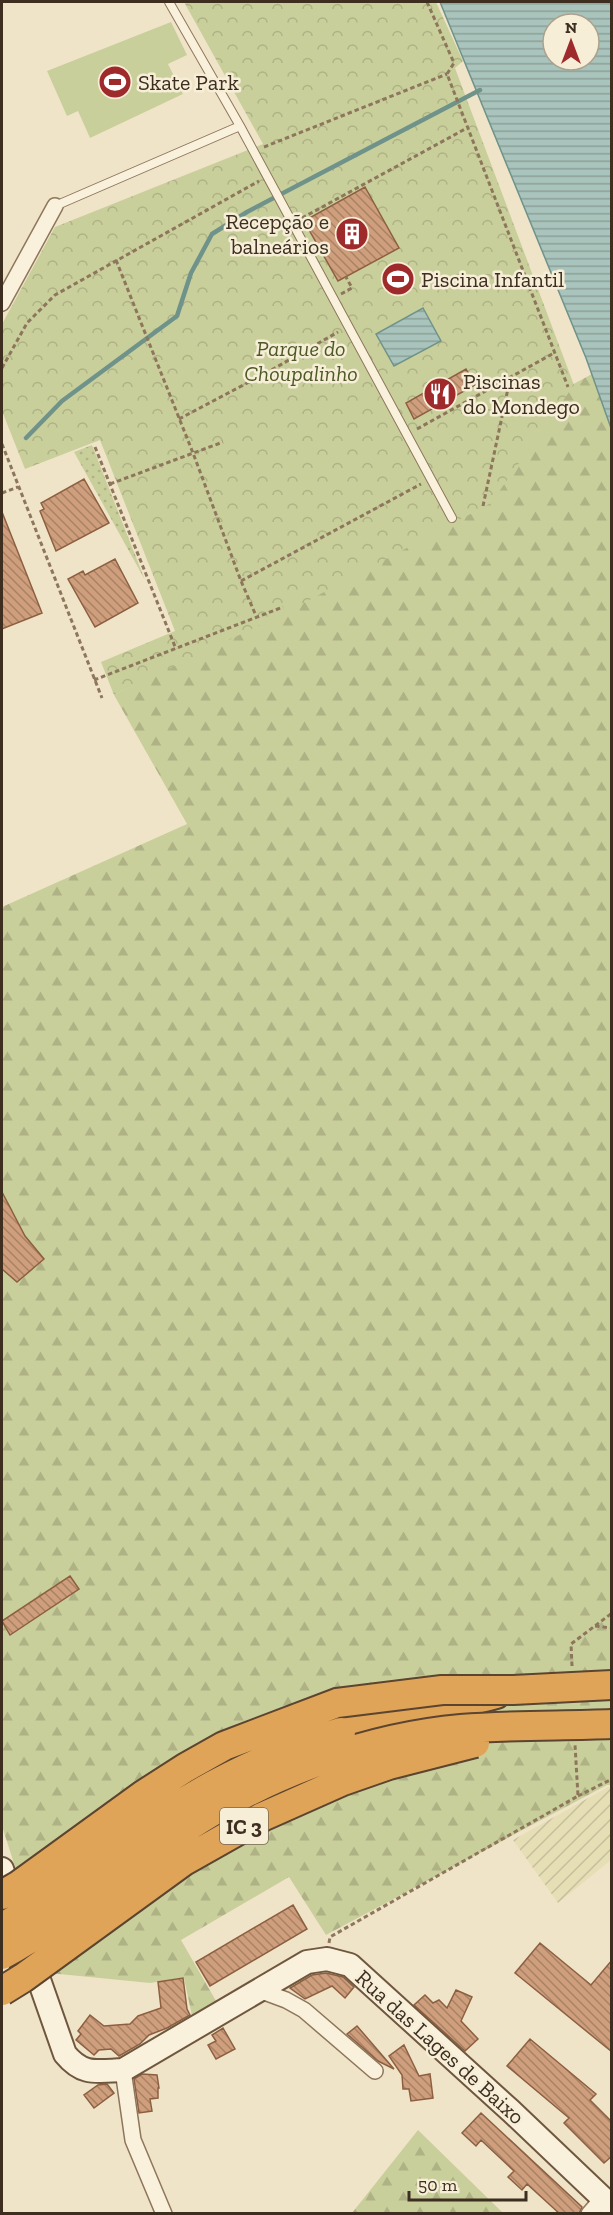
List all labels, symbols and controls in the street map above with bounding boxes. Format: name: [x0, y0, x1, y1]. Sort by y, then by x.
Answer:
north arrow: [541, 12, 601, 72]
text: N: [565, 18, 577, 37]
sports icon: Skate Park: [97, 64, 133, 100]
place label: Skate Park: [138, 69, 240, 96]
place label: Recepção e balneários: [225, 208, 329, 260]
building icon: Recepção e balneários: [334, 216, 370, 252]
sports icon: Piscina Infantil: [380, 261, 416, 297]
place label: Piscina Infantil: [421, 266, 564, 293]
park label: Parque do Choupalinho: [244, 335, 358, 387]
place label: Piscinas do Mondego: [463, 368, 580, 420]
restaurant icon: Piscinas do Mondego: [422, 376, 458, 412]
road number: IC 3: [220, 1808, 268, 1844]
street label: Rua das Lages de Baixo: [350, 1964, 530, 2130]
scale bar: [409, 2164, 526, 2202]
text: 50 m: [418, 2174, 458, 2196]

